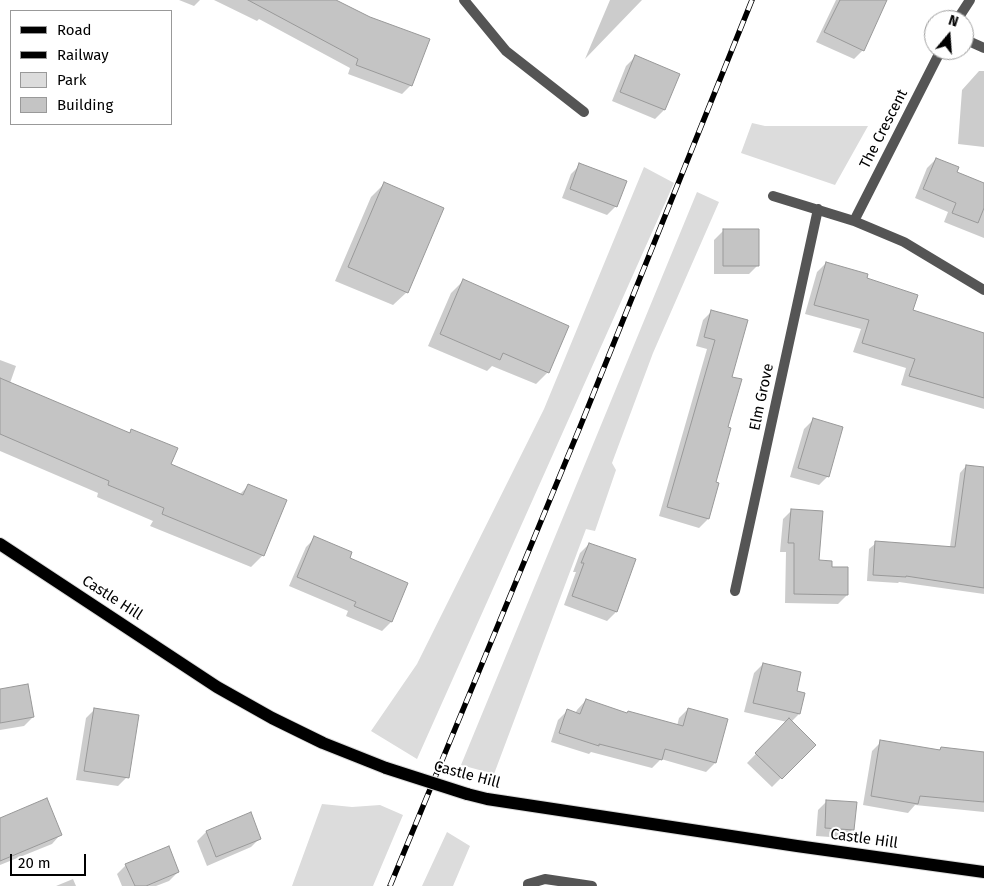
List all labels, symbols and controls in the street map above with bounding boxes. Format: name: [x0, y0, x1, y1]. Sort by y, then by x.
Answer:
legend: [10, 10, 172, 125]
north arrow: [924, 10, 974, 60]
text: N: [946, 12, 961, 31]
text: Road: [57, 21, 92, 39]
text: Railway: [57, 46, 109, 64]
text: Park: [57, 71, 87, 89]
street label: The Crescent: [856, 86, 912, 172]
text: Building: [57, 96, 113, 114]
street label: Elm Grove: [746, 362, 778, 432]
street label: Castle Hill: [78, 572, 146, 624]
street label: Castle Hill: [432, 757, 502, 793]
street label: Castle Hill: [829, 825, 899, 853]
scale bar: [12, 844, 89, 876]
text: 20 m: [18, 854, 51, 872]

